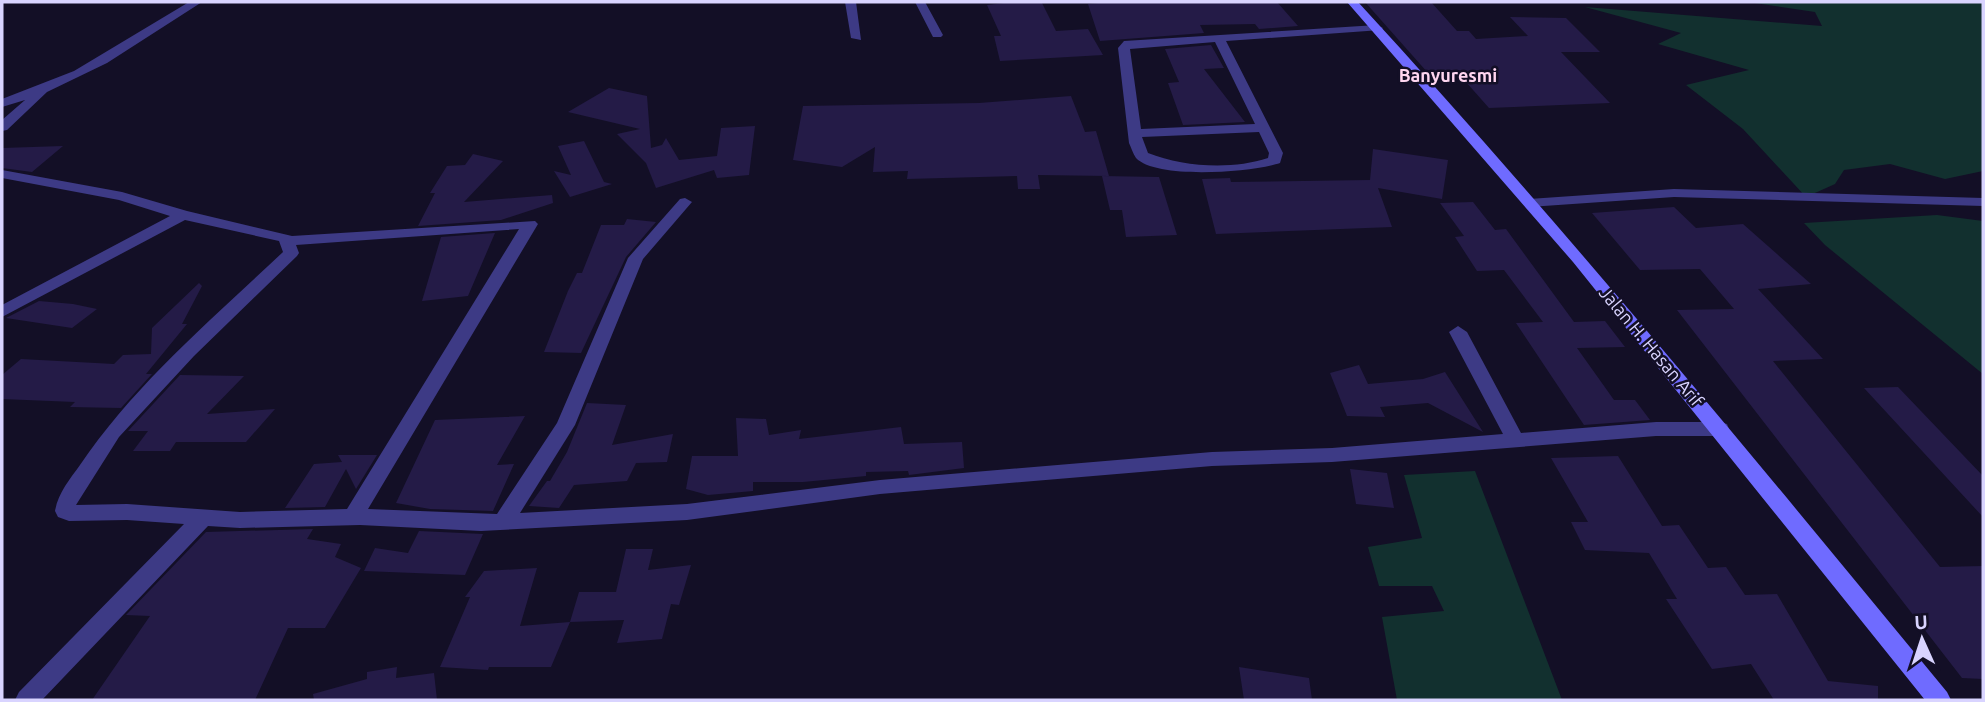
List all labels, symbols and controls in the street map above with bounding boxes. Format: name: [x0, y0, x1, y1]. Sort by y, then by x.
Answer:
district label: Banyuresmi: [1399, 65, 1497, 85]
street label: Jalan H. Hasan Arif: [1596, 282, 1708, 411]
north arrow: [1887, 604, 1957, 674]
text: U: [1914, 611, 1928, 633]

